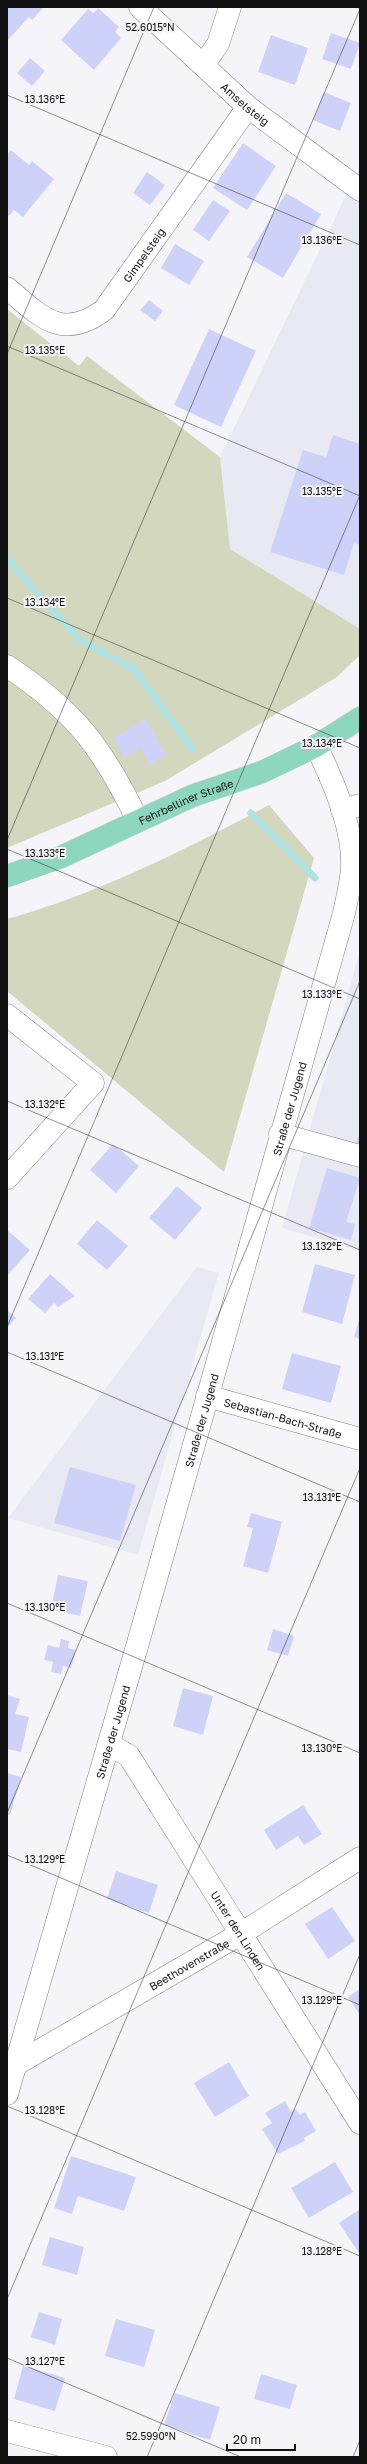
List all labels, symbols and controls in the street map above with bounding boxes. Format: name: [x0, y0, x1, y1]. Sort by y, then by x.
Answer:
text: 52.6015°N: [126, 21, 175, 33]
street label: Amselsteig: [219, 79, 272, 127]
text: 13.136°E: [25, 93, 65, 105]
street label: Gimpelsteig: [120, 225, 167, 284]
text: 13.136°E: [302, 234, 342, 246]
text: 13.135°E: [25, 344, 65, 356]
text: 13.135°E: [302, 485, 342, 497]
text: 13.134°E: [25, 596, 65, 608]
text: 13.134°E: [302, 737, 342, 749]
street label: Fehrbelliner Straße: [136, 776, 235, 827]
text: 13.133°E: [25, 847, 65, 859]
text: 13.133°E: [302, 988, 342, 1000]
street label: Straße der Jugend: [269, 1060, 308, 1157]
text: 13.132°E: [25, 1098, 65, 1110]
text: 13.132°E: [302, 1240, 342, 1252]
text: 13.131°E: [26, 1350, 64, 1362]
street label: Straße der Jugend: [181, 1372, 220, 1469]
street label: Sebastian-Bach-Straße: [223, 1395, 343, 1440]
text: 13.131°E: [303, 1491, 341, 1503]
text: 13.130°E: [25, 1601, 65, 1613]
street label: Straße der Jugend: [92, 1684, 132, 1780]
text: 13.130°E: [302, 1742, 342, 1754]
text: 13.129°E: [25, 1853, 65, 1865]
street label: Unter den Linden: [209, 1888, 268, 1972]
street label: Beethovenstraße: [146, 1936, 231, 1992]
text: 13.129°E: [302, 1994, 342, 2006]
text: 13.128°E: [25, 2104, 65, 2116]
text: 13.128°E: [302, 2245, 342, 2257]
text: 13.127°E: [25, 2355, 65, 2367]
scale bar: [227, 2426, 295, 2452]
text: 52.5990°N: [126, 2430, 176, 2442]
text: 20 m: [233, 2432, 261, 2447]

